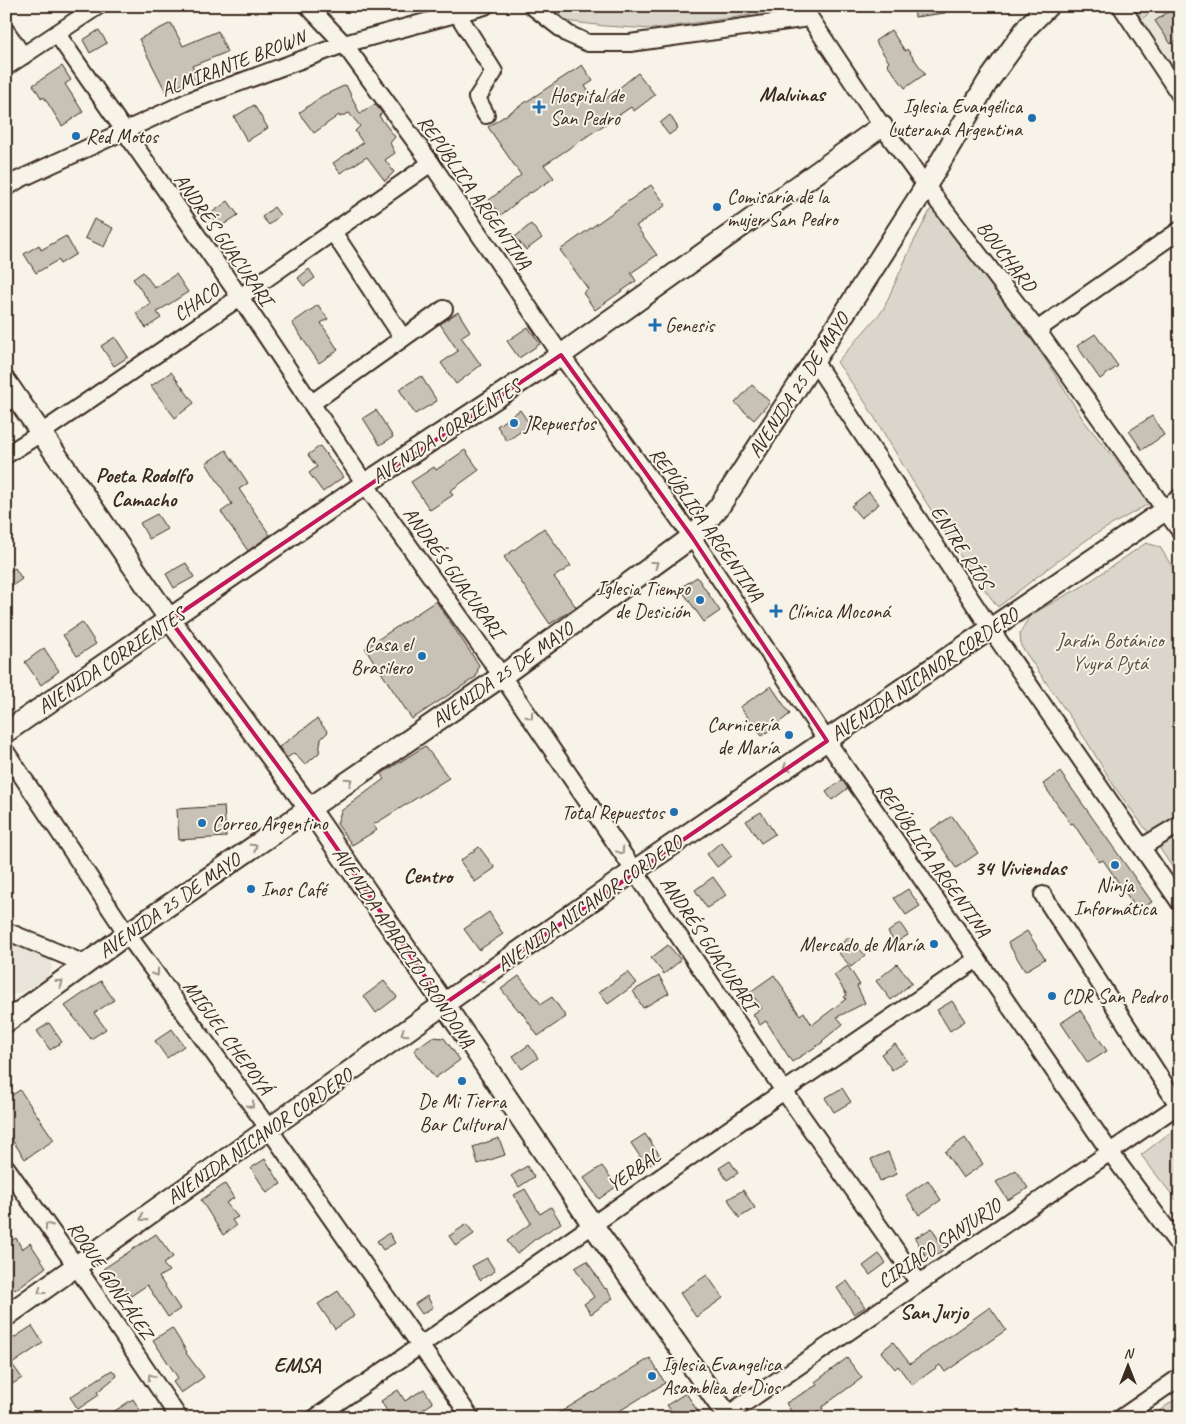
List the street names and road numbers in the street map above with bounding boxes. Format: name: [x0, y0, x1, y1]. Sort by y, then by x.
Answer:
street label: ALMIRANTE BROWN: [157, 24, 311, 102]
street label: REPÚBLICA ARGENTINA: [412, 111, 538, 275]
street label: ANDRÉS GUACURARI: [169, 168, 281, 314]
street label: BOUCHARD: [971, 216, 1043, 298]
street label: CHACO: [169, 277, 226, 327]
street label: AVENIDA 25 DE MAYO: [742, 307, 856, 462]
street label: AVENIDA CORRIENTES: [367, 372, 528, 489]
street label: REPÚBLICA ARGENTINA: [644, 443, 770, 607]
street label: ENTRE RÍOS: [925, 501, 1000, 598]
street label: ANDRÉS GUACURARI: [398, 502, 512, 646]
street label: AVENIDA CORRIENTES: [33, 600, 193, 719]
street label: AVENIDA NICANOR CORDERO: [826, 601, 1025, 747]
street label: AVENIDA 25 DE MAYO: [427, 615, 580, 733]
street label: REPÚBLICA ARGENTINA: [871, 779, 997, 943]
street label: AVENIDA NICANOR CORDERO: [492, 829, 689, 977]
street label: AVENIDA APARICIO GRONDONA: [327, 842, 481, 1053]
street label: AVENIDA 25 DE MAYO: [94, 846, 247, 964]
street label: ANDRÉS GUACURARI: [655, 872, 765, 1018]
street label: MIGUEL CHEPOYÁ: [178, 975, 279, 1102]
street label: AVENIDA NICANOR CORDERO: [162, 1062, 359, 1210]
street label: YERBAL: [602, 1143, 665, 1198]
street label: CIRIACO SANJURJO: [873, 1192, 1007, 1294]
street label: ROQUE GONZÁLEZ: [62, 1217, 161, 1346]

